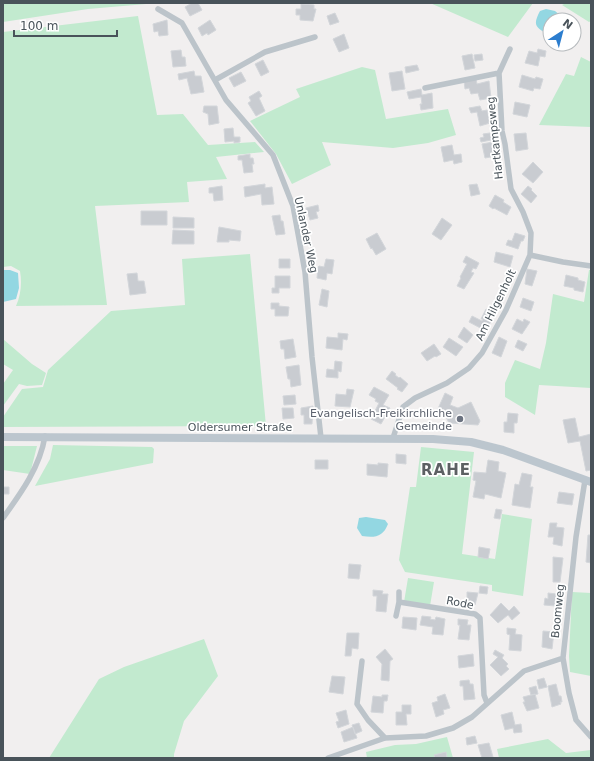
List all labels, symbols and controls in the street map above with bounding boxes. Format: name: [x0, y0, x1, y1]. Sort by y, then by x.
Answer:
scale bar: [14, 12, 117, 38]
north arrow: [542, 12, 582, 52]
text: N: [560, 16, 575, 32]
text: 100 m: [20, 19, 58, 33]
street label: Hartkampsweg: [484, 96, 506, 180]
street label: Unlander Weg: [292, 196, 320, 274]
street label: Am Hilgenholt: [473, 267, 519, 343]
place label: Evangelisch-Freikirchliche Gemeinde: [310, 407, 452, 433]
marker: Evangelisch-Freikirchliche Gemeinde: [455, 414, 465, 424]
street label: Oldersumer Straße: [188, 421, 292, 434]
district label: RAHE: [421, 461, 471, 479]
street label: Boomweg: [549, 583, 567, 639]
street label: Rode: [445, 594, 475, 612]

